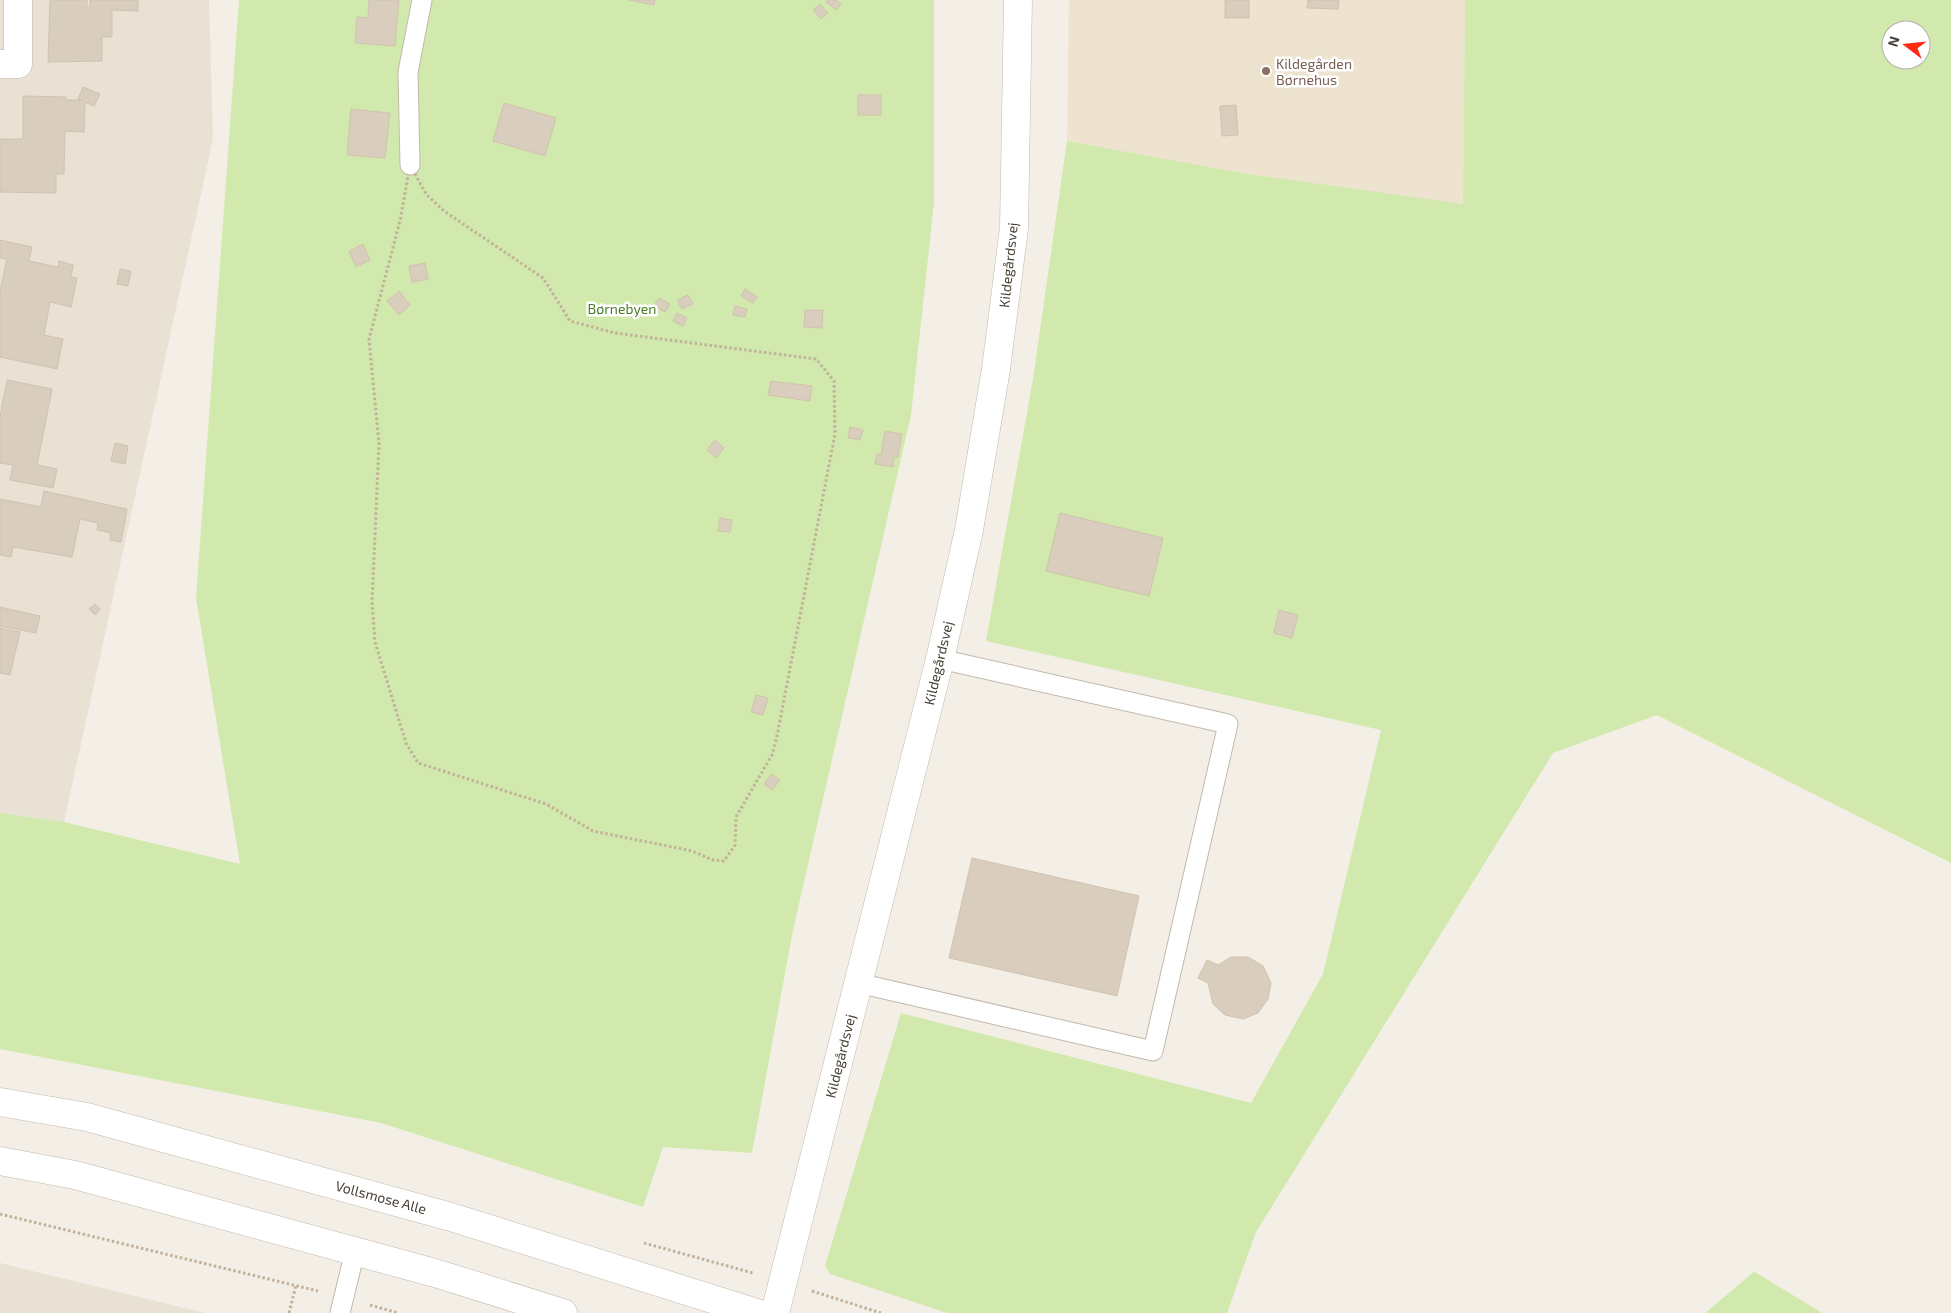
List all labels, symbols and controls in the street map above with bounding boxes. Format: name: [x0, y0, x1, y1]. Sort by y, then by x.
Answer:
north arrow: [1881, 20, 1931, 70]
text: N: [1883, 34, 1903, 48]
place label: Kildegården Børnehus: [1276, 55, 1352, 88]
marker: Kildegården Børnehus: [1260, 65, 1272, 77]
street label: Kildegårdsvej: [995, 221, 1021, 309]
park label: Børnebyen: [588, 300, 656, 317]
street label: Kildegårdsvej: [920, 619, 956, 707]
street label: Kildegårdsvej: [821, 1012, 859, 1100]
street label: Vollsmose Alle: [334, 1177, 428, 1217]

